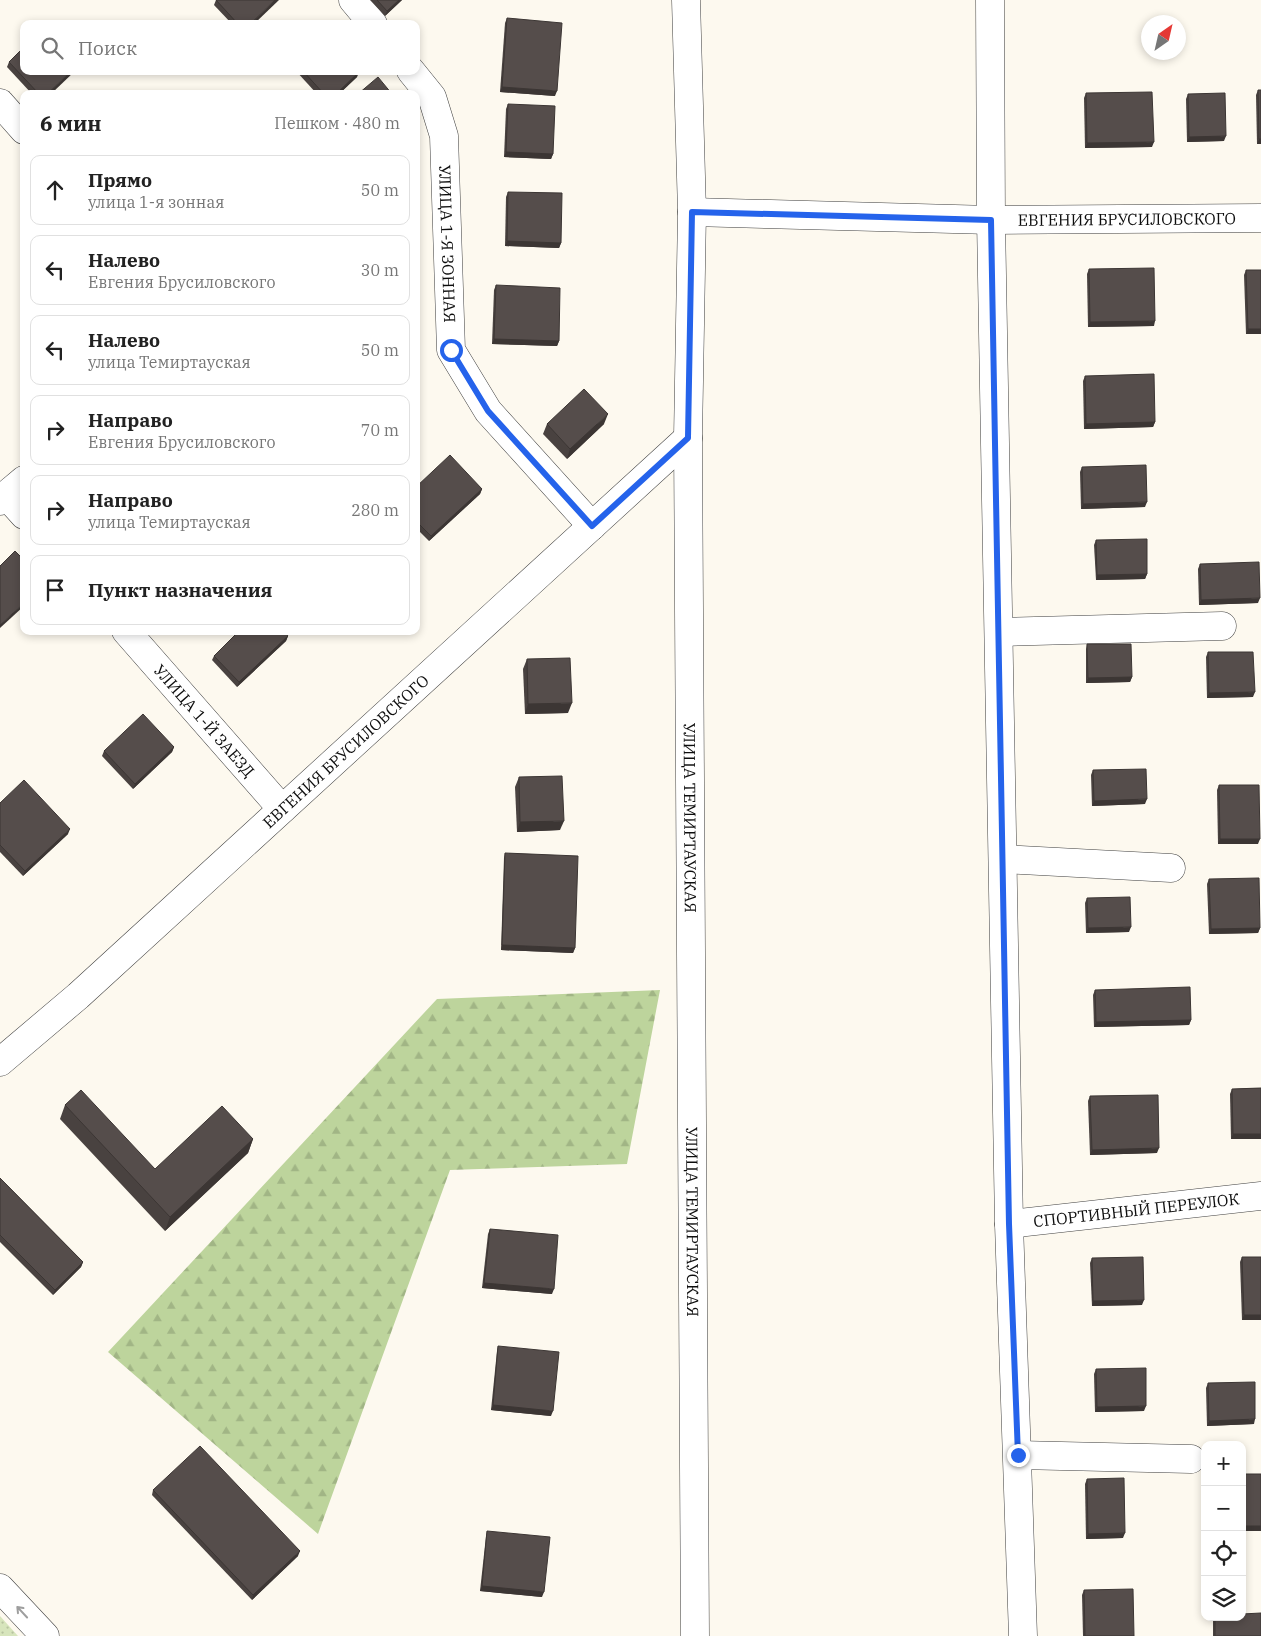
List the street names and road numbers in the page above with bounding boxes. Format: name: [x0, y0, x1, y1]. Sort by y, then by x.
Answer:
street label: УЛИЦА 1-Я ЗОННАЯ: [435, 164, 460, 323]
street label: ЕВГЕНИЯ БРУСИЛОВСКОГО: [1018, 208, 1236, 230]
street label: УЛИЦА 1-Й ЗАЕЗД: [150, 660, 259, 781]
street label: ЕВГЕНИЯ БРУСИЛОВСКОГО: [258, 670, 433, 832]
street label: УЛИЦА ТЕМИРТАУСКАЯ: [680, 723, 701, 913]
street label: УЛИЦА ТЕМИРТАУСКАЯ: [682, 1127, 703, 1317]
street label: СПОРТИВНЫЙ ПЕРЕУЛОК: [1032, 1188, 1240, 1231]

